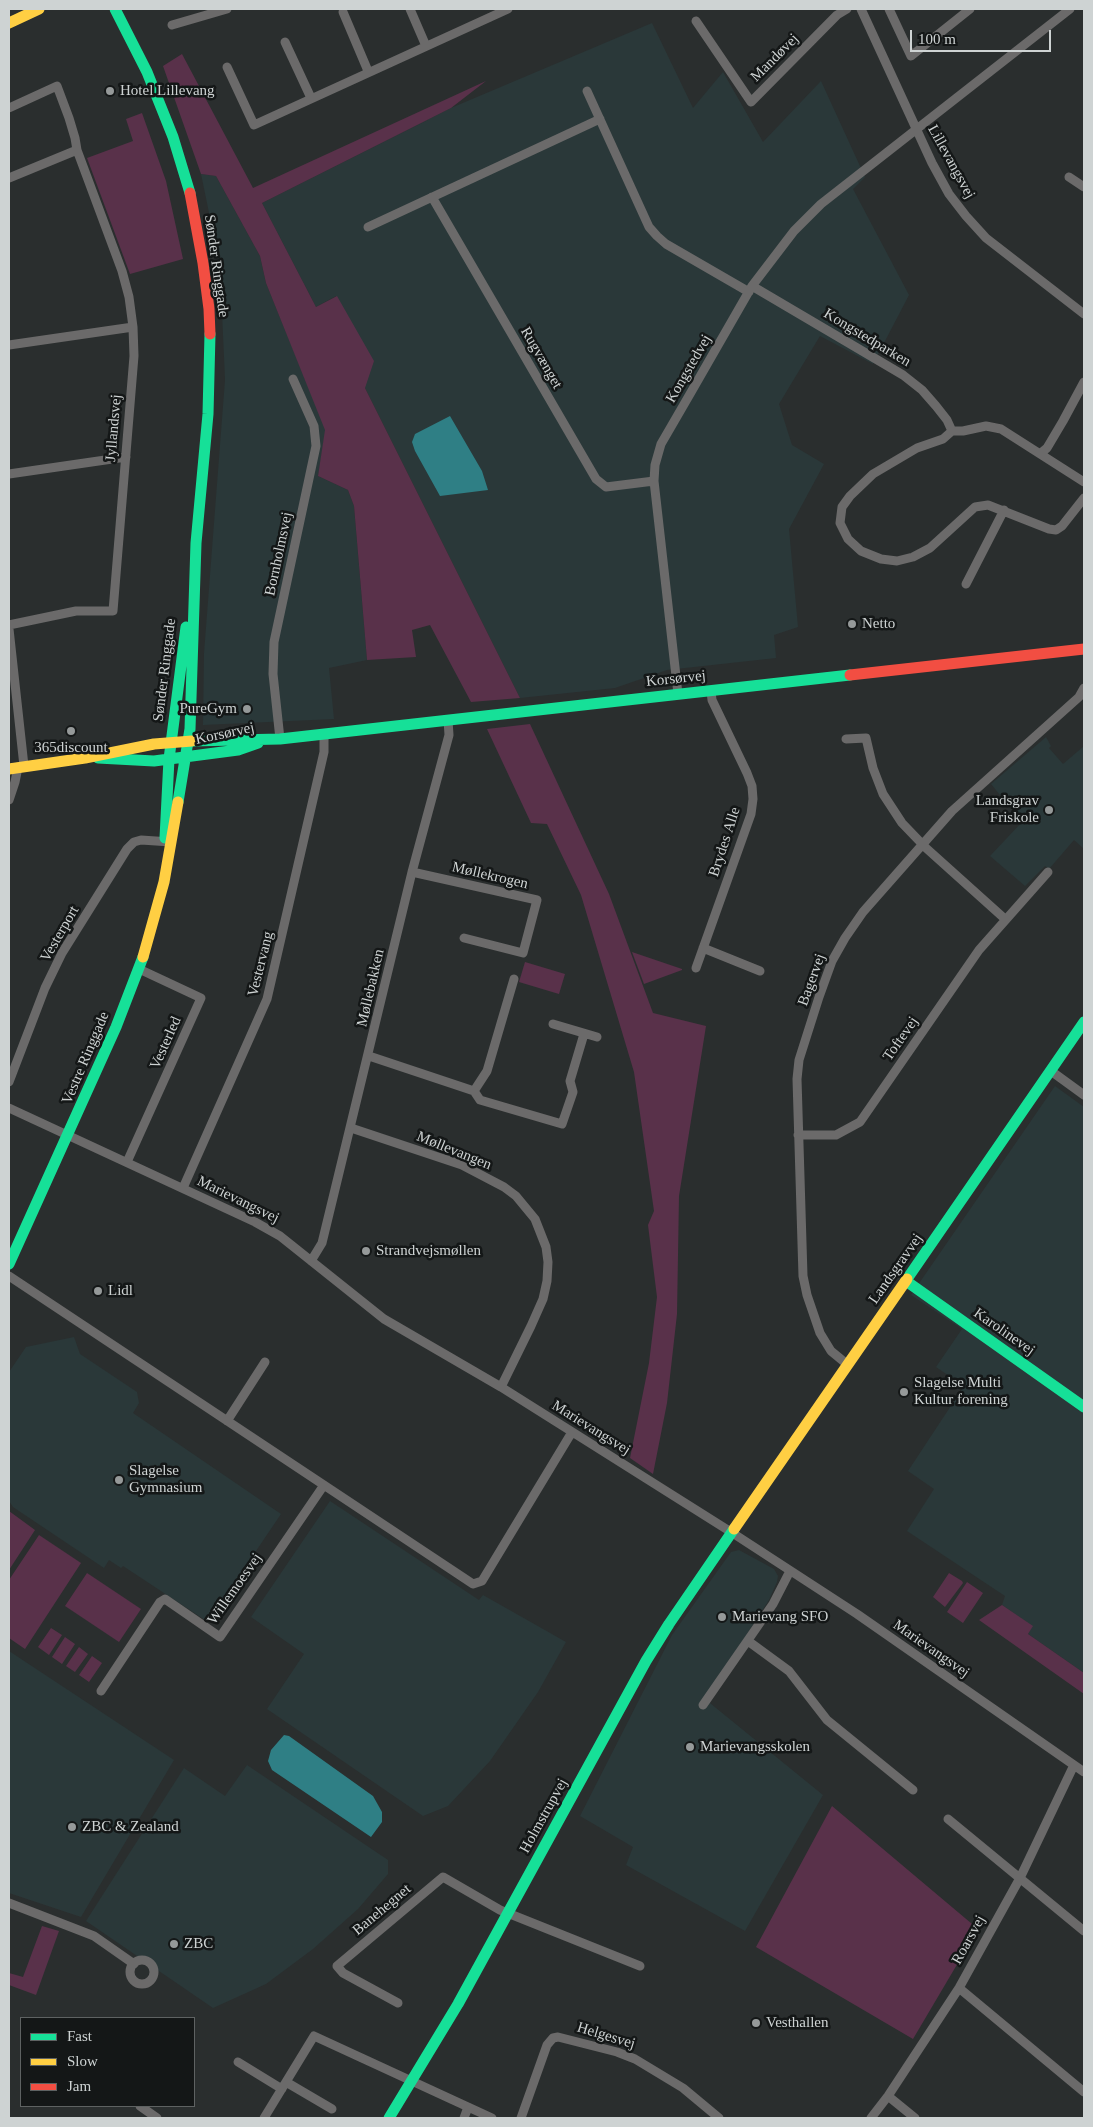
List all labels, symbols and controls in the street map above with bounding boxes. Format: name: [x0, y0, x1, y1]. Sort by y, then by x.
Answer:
scale bar: [913, 20, 1054, 52]
street label: Mandøvej: [747, 30, 803, 86]
text: 100 m: [918, 31, 956, 47]
place label: Hotel Lillevang: [120, 82, 215, 100]
marker: Hotel Lillevang: [104, 85, 116, 97]
street label: Lillevangsvej: [923, 122, 979, 202]
street label: Sønder Ringgade: [200, 213, 232, 319]
street label: Kongstedparken: [820, 305, 914, 371]
street label: Rugvænget: [516, 324, 566, 392]
street label: Kongstedvej: [662, 332, 716, 406]
street label: Jyllandsvej: [102, 394, 126, 462]
street label: Bornholmsvej: [261, 511, 297, 597]
place label: Netto: [862, 615, 895, 633]
street label: Sønder Ringgade: [150, 617, 180, 723]
marker: Netto: [846, 618, 858, 630]
street label: Korsørvej: [645, 667, 707, 691]
place label: PureGym: [180, 700, 237, 718]
marker: PureGym: [241, 703, 253, 715]
street label: Korsørvej: [194, 719, 256, 749]
marker: 365discount: [65, 725, 77, 737]
place label: 365discount: [34, 739, 108, 757]
place label: Landsgrav Friskole: [976, 792, 1039, 827]
marker: Landsgrav Friskole: [1043, 804, 1055, 816]
street label: Brydes Alle: [705, 805, 745, 879]
street label: Møllekrogen: [450, 859, 530, 893]
street label: Vesterport: [37, 903, 83, 965]
street label: Vestervang: [244, 929, 278, 999]
street label: Møllebakken: [353, 947, 389, 1029]
street label: Bagervej: [794, 951, 830, 1009]
street label: Vestre Ringgade: [58, 1009, 114, 1107]
street label: Toftevej: [879, 1013, 923, 1065]
street label: Vesterled: [146, 1014, 186, 1072]
street label: Møllevangen: [414, 1128, 494, 1174]
street label: Marievangsvej: [194, 1172, 282, 1228]
street label: Landsgravvej: [865, 1230, 927, 1308]
place label: Strandvejsmøllen: [376, 1242, 481, 1260]
marker: Strandvejsmøllen: [360, 1245, 372, 1257]
place label: Lidl: [108, 1282, 133, 1300]
marker: Lidl: [92, 1285, 104, 1297]
street label: Karolinevej: [970, 1304, 1038, 1360]
place label: Slagelse Multi Kultur forening: [914, 1374, 1008, 1409]
marker: Slagelse Multi Kultur forening: [898, 1386, 910, 1398]
street label: Marievangsvej: [548, 1397, 634, 1459]
place label: Slagelse Gymnasium: [129, 1462, 202, 1497]
marker: Slagelse Gymnasium: [113, 1474, 125, 1486]
street label: Willemoesvej: [204, 1550, 266, 1628]
place label: Marievang SFO: [732, 1608, 828, 1626]
marker: Marievang SFO: [716, 1611, 728, 1623]
street label: Marievangsvej: [889, 1616, 973, 1682]
place label: Marievangsskolen: [700, 1738, 810, 1756]
marker: Marievangsskolen: [684, 1741, 696, 1753]
street label: Holmstrupvej: [516, 1776, 572, 1856]
place label: ZBC & Zealand: [82, 1818, 179, 1836]
marker: ZBC & Zealand: [66, 1821, 78, 1833]
street label: Banehegnet: [349, 1880, 415, 1940]
street label: Roarsvej: [948, 1912, 990, 1968]
place label: ZBC: [184, 1935, 213, 1953]
marker: ZBC: [168, 1938, 180, 1950]
place label: Vesthallen: [766, 2014, 828, 2032]
legend: [20, 2017, 195, 2107]
marker: Vesthallen: [750, 2017, 762, 2029]
street label: Helgesvej: [575, 2019, 637, 2053]
text: Fast: [67, 2028, 92, 2044]
text: Slow: [67, 2053, 98, 2069]
text: Jam: [67, 2078, 91, 2094]

